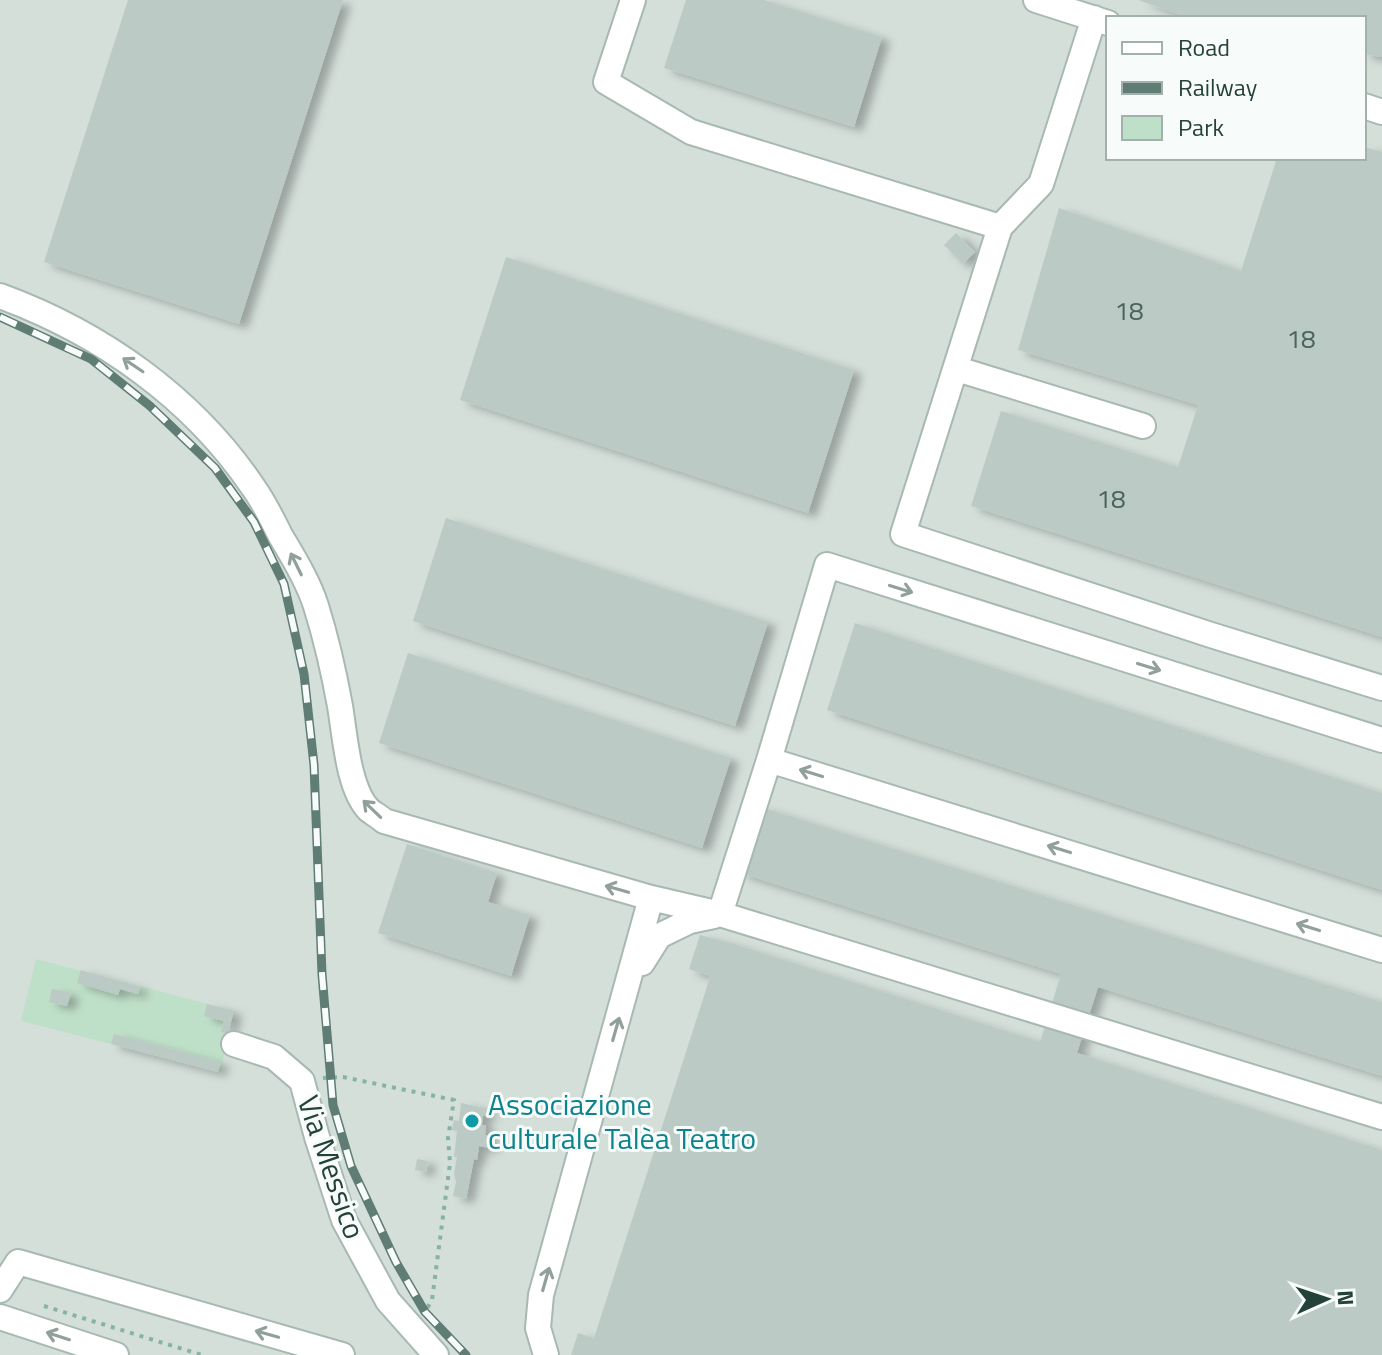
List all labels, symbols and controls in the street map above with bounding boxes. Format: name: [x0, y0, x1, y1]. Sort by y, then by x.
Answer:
legend: [1106, 16, 1366, 160]
text: Road: [1178, 29, 1230, 65]
text: Railway: [1178, 69, 1258, 105]
text: Park: [1178, 109, 1224, 145]
house number: 18: [1114, 291, 1144, 330]
house number: 18: [1286, 319, 1316, 358]
one-way arrow: [123, 357, 145, 374]
house number: 18: [1096, 479, 1126, 518]
one-way arrow: [288, 553, 303, 577]
one-way arrow: [888, 582, 913, 597]
one-way arrow: [1136, 660, 1161, 675]
one-way arrow: [798, 764, 823, 779]
one-way arrow: [362, 800, 382, 819]
one-way arrow: [1047, 841, 1072, 856]
one-way arrow: [605, 880, 631, 895]
one-way arrow: [1295, 918, 1320, 933]
one-way arrow: [610, 1016, 625, 1042]
place label: Associazione culturale Talèa Teatro: [488, 1081, 756, 1161]
street label: Via Messico: [286, 1089, 378, 1245]
marker: Associazione culturale Talèa Teatro: [463, 1112, 481, 1130]
north arrow: [1286, 1259, 1366, 1339]
one-way arrow: [539, 1266, 554, 1292]
text: N: [1329, 1289, 1363, 1306]
one-way arrow: [255, 1325, 281, 1340]
one-way arrow: [46, 1328, 71, 1342]

